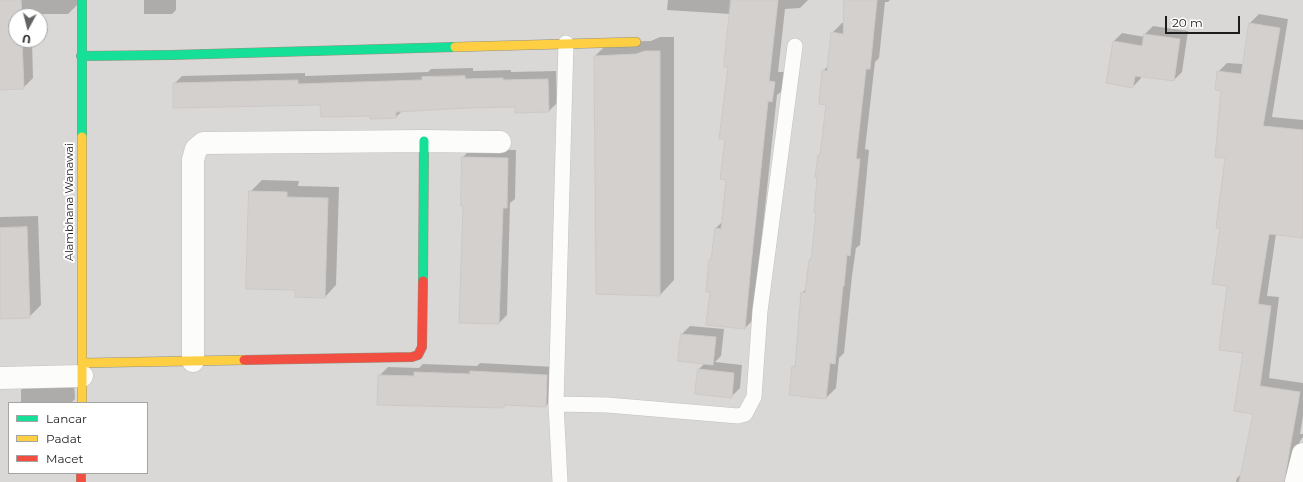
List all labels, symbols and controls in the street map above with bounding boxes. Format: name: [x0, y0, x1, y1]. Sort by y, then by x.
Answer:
north arrow: [8, 8, 48, 48]
scale bar: [1167, 8, 1242, 34]
text: 20 m: [1172, 15, 1203, 30]
text: U: [22, 31, 32, 46]
street label: Alambhana Wanawai: [63, 143, 77, 261]
legend: [8, 402, 148, 474]
text: Lancar: [46, 411, 87, 426]
text: Padat: [46, 431, 82, 446]
text: Macet: [46, 451, 83, 466]

